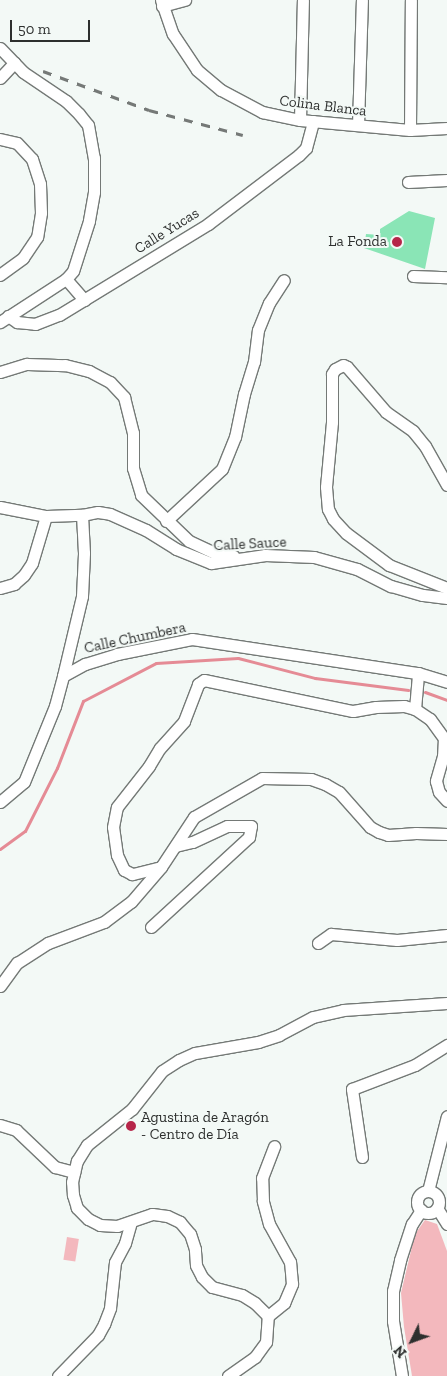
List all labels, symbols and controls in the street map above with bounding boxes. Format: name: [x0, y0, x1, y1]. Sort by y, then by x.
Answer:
scale bar: [12, 10, 92, 42]
text: 50 m: [18, 20, 51, 38]
street label: Colina Blanca: [278, 92, 368, 120]
street label: Calle Yucas: [131, 204, 203, 258]
place label: La Fonda: [328, 233, 387, 251]
marker: La Fonda: [391, 236, 403, 248]
street label: Calle Sauce: [213, 533, 287, 555]
street label: Calle Chumbera: [83, 618, 187, 658]
place label: Agustina de Aragón - Centro de Día: [141, 1108, 269, 1143]
marker: Agustina de Aragón - Centro de Día: [125, 1120, 137, 1132]
north arrow: [387, 1316, 437, 1366]
text: N: [391, 1342, 410, 1361]

